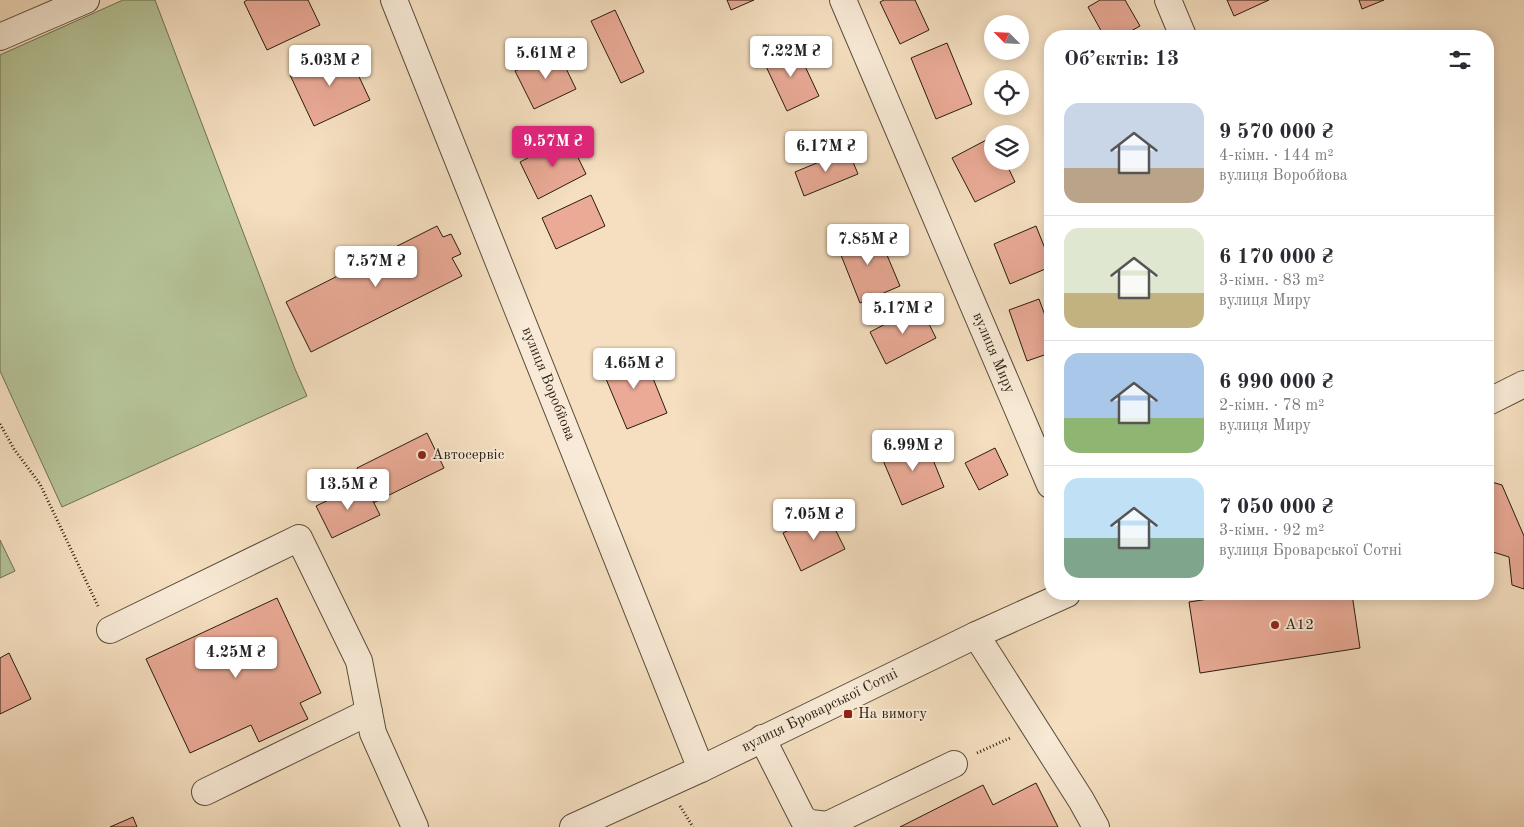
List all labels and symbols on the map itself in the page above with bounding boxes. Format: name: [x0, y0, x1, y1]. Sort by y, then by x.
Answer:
north arrow: [984, 15, 1029, 60]
pin: 7.22M ₴: [745, 36, 837, 78]
pin: 5.61M ₴: [500, 38, 592, 80]
pin: 5.03M ₴: [284, 44, 376, 87]
pin: 9.57M ₴: [507, 126, 599, 168]
pin: 6.17M ₴: [780, 130, 872, 173]
pin: 7.85M ₴: [822, 224, 914, 266]
pin: 7.57M ₴: [330, 246, 422, 288]
pin: 5.17M ₴: [857, 292, 949, 335]
street label: вулиця Миру: [969, 310, 1017, 396]
street label: вулиця Воробйова: [518, 325, 578, 443]
pin: 4.65M ₴: [588, 348, 680, 390]
pin: 6.99M ₴: [867, 430, 959, 472]
place label: Автосервіс: [432, 448, 505, 463]
marker: Автосервіс: [416, 449, 428, 461]
pin: 13.5M ₴: [302, 468, 394, 511]
pin: 7.05M ₴: [768, 498, 860, 541]
place label: А12: [1285, 618, 1314, 633]
marker: А12: [1269, 619, 1281, 631]
pin: 4.25M ₴: [190, 636, 282, 679]
street label: вулиця Броварської Сотні: [740, 667, 900, 755]
place label: На вимогу: [858, 707, 927, 722]
marker: На вимогу: [842, 708, 854, 720]

